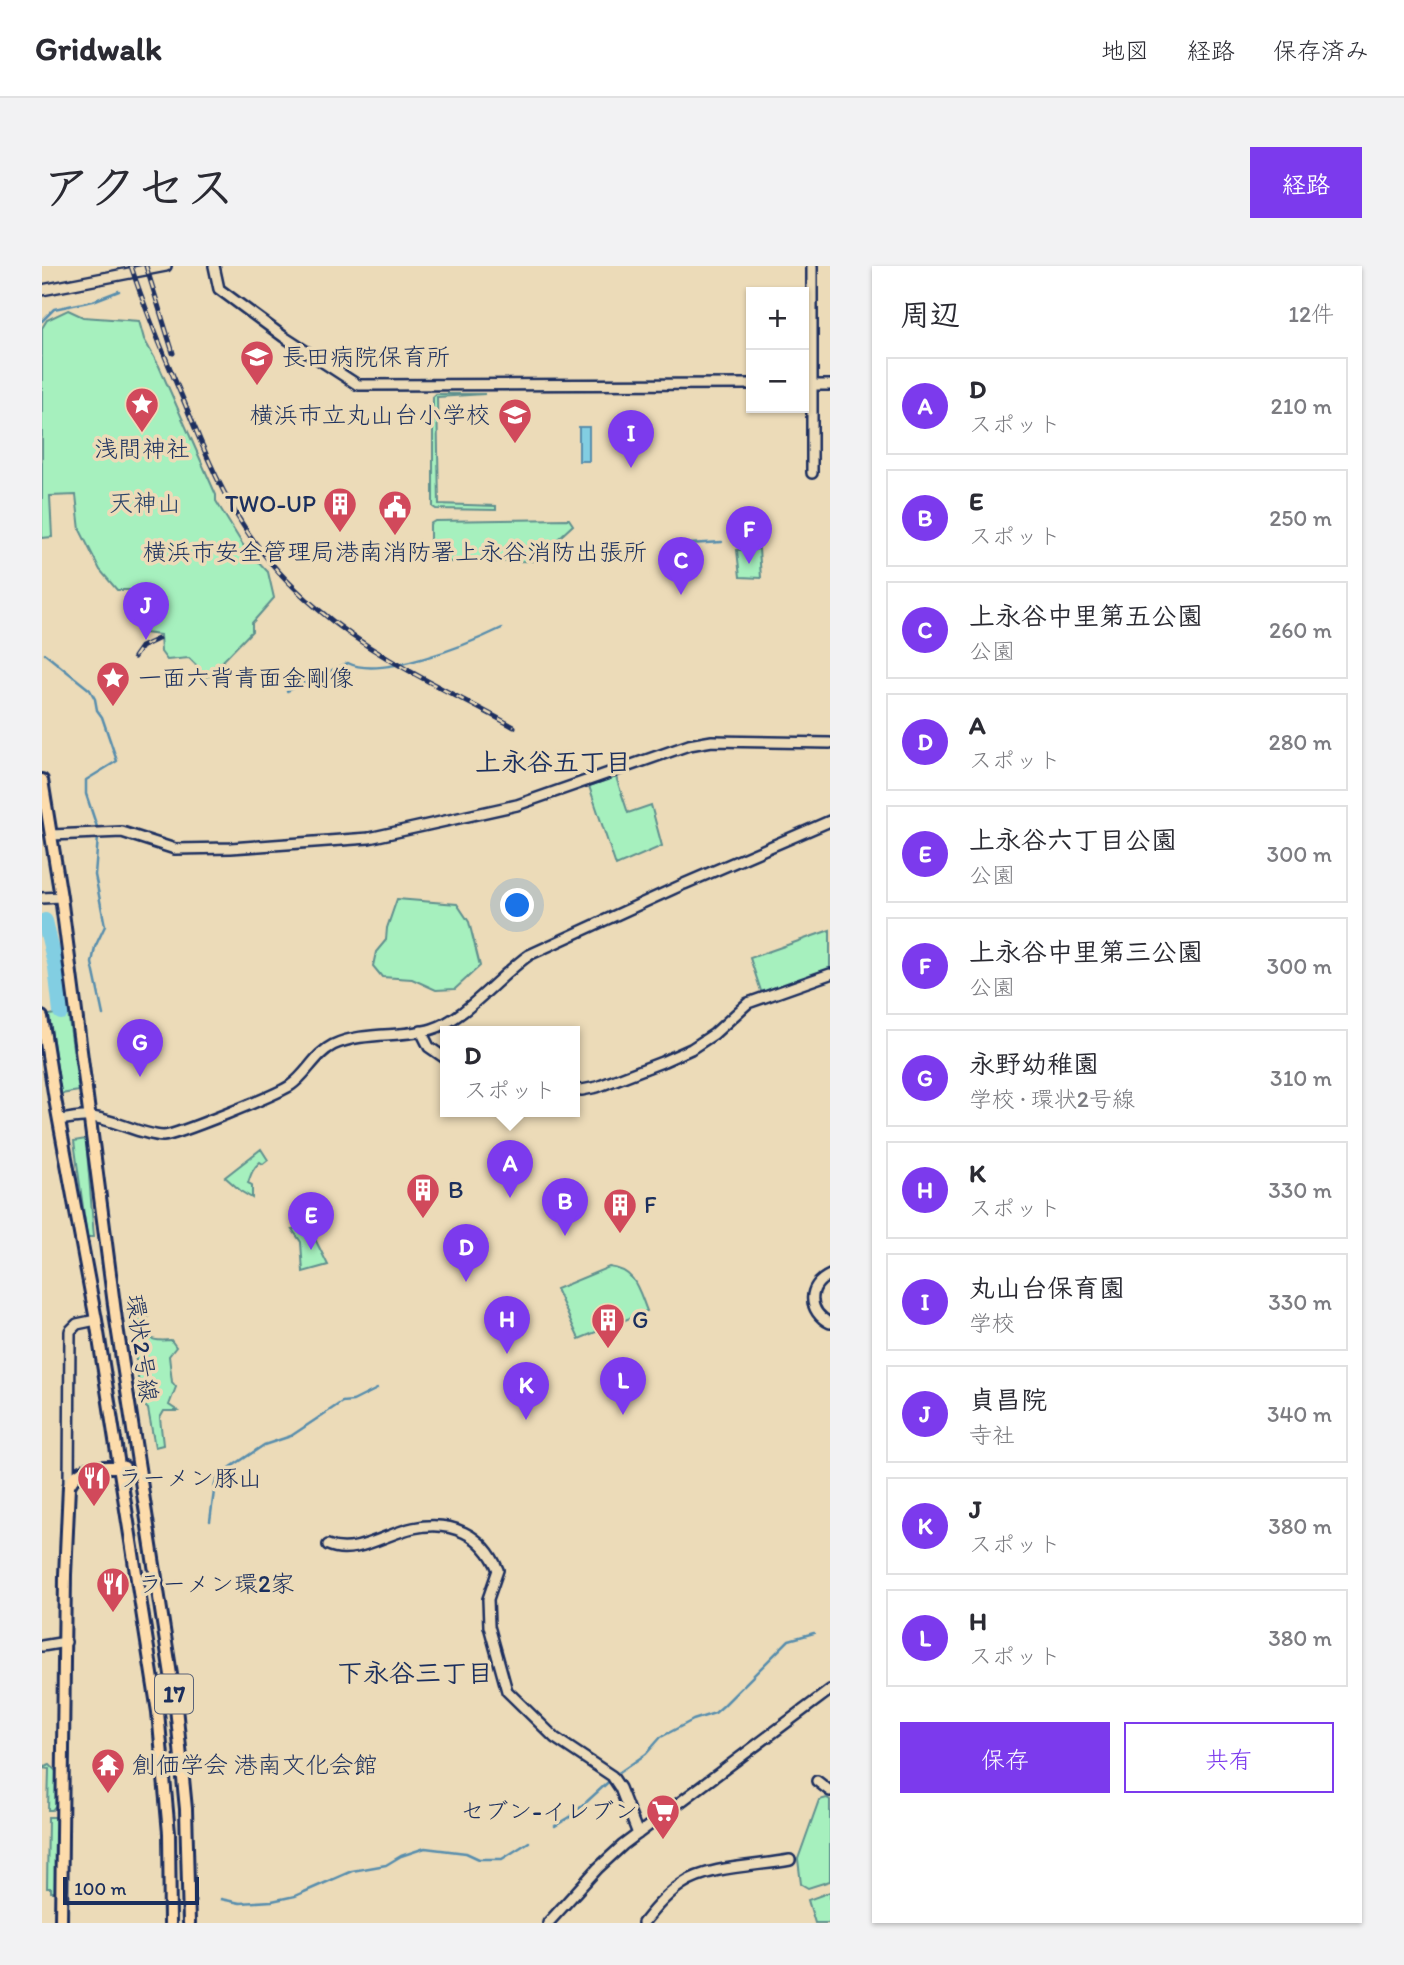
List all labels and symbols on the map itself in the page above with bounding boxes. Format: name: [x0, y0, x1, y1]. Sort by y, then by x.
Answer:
school or university icon: 長田病院保育所: [238, 338, 276, 387]
place label: 長田病院保育所: [282, 342, 450, 371]
place icon: 浅間神社: [123, 385, 161, 434]
school or university icon: 横浜市立丸山台小学校: [496, 396, 534, 445]
place label: 横浜市立丸山台小学校: [250, 400, 490, 429]
pin: I: [608, 410, 654, 468]
place label: 浅間神社: [94, 434, 190, 463]
building icon: TWO-UP: [321, 485, 359, 534]
park label: 天神山: [109, 488, 181, 517]
public building icon: 横浜市安全管理局港南消防署上永谷消防出張所: [376, 488, 414, 537]
place label: TWO-UP: [225, 489, 316, 518]
pin: F: [726, 506, 772, 564]
place label: 横浜市安全管理局港南消防署上永谷消防出張所: [143, 537, 647, 566]
pin: C: [658, 537, 704, 595]
pin: J: [123, 582, 169, 640]
place icon: 一面六背青面金剛像: [94, 659, 132, 708]
place label: 一面六背青面金剛像: [138, 663, 354, 692]
district label: 上永谷五丁目: [475, 746, 631, 778]
your location: [500, 888, 534, 922]
pin: G: [117, 1019, 163, 1077]
pin: A: [487, 1140, 533, 1198]
building icon: B: [404, 1171, 442, 1220]
place label: B: [448, 1175, 464, 1204]
pin: B: [542, 1178, 588, 1236]
building icon: F: [601, 1186, 639, 1235]
place label: F: [644, 1190, 657, 1219]
pin: E: [288, 1192, 334, 1250]
pin: D: [443, 1224, 489, 1282]
street label: 環状2号線: [121, 1292, 164, 1404]
pin: H: [484, 1296, 530, 1354]
building icon: G: [589, 1301, 627, 1350]
place label: G: [632, 1305, 649, 1334]
pin: L: [600, 1357, 646, 1415]
pin: K: [503, 1362, 549, 1420]
restaurant icon: ラーメン豚山: [75, 1459, 113, 1508]
place label: ラーメン豚山: [118, 1463, 262, 1492]
restaurant icon: ラーメン環2家: [94, 1565, 132, 1614]
place label: ラーメン環2家: [138, 1569, 295, 1598]
district label: 下永谷三丁目: [337, 1657, 493, 1689]
road number: 17: [155, 1674, 193, 1714]
temple icon: 創価学会 港南文化会館: [89, 1746, 127, 1795]
place label: 創価学会 港南文化会館: [132, 1750, 377, 1779]
supermarket icon: セブン-イレブン: [644, 1792, 682, 1841]
place label: セブン-イレブン: [460, 1796, 638, 1825]
scale bar: [63, 1874, 200, 1906]

